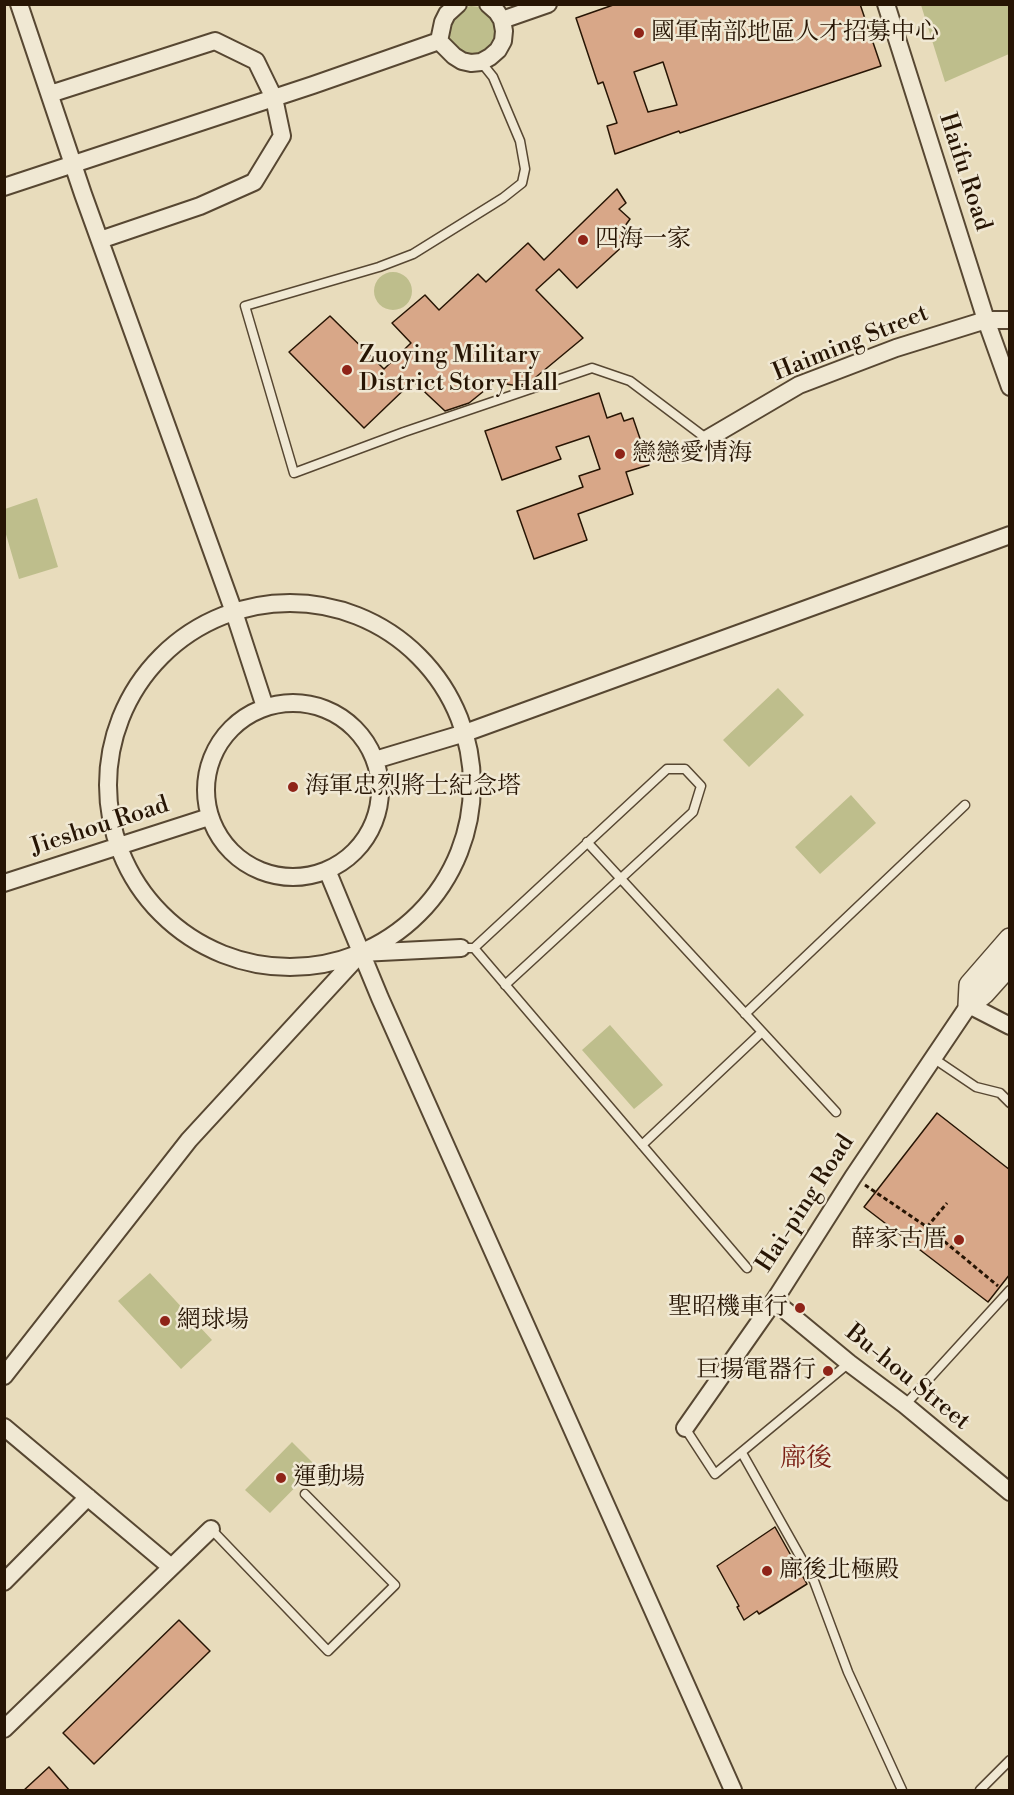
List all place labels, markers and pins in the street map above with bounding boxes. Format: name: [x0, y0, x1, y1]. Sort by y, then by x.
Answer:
place label: 國軍南部地區人才招募中心: [651, 19, 939, 47]
marker: 國軍南部地區人才招募中心: [632, 26, 646, 40]
place label: 四海一家: [595, 226, 691, 254]
marker: 四海一家: [576, 233, 590, 247]
place label: Zuoying Military District Story Hall: [359, 342, 558, 398]
marker: Zuoying Military District Story Hall: [340, 363, 354, 377]
place label: 戀戀愛情海: [632, 440, 752, 468]
marker: 戀戀愛情海: [613, 447, 627, 461]
place label: 海軍忠烈將士紀念塔: [305, 773, 521, 801]
marker: 海軍忠烈將士紀念塔: [286, 780, 300, 794]
place label: 薛家古厝: [851, 1226, 947, 1254]
marker: 薛家古厝: [952, 1233, 966, 1247]
place label: 聖昭機車行: [668, 1294, 788, 1322]
marker: 聖昭機車行: [793, 1301, 807, 1315]
place label: 網球場: [177, 1307, 249, 1335]
marker: 網球場: [158, 1314, 172, 1328]
place label: 巨揚電器行: [696, 1357, 816, 1385]
marker: 巨揚電器行: [821, 1364, 835, 1378]
place label: 運動場: [293, 1464, 365, 1492]
marker: 運動場: [274, 1471, 288, 1485]
place label: 廍後北極殿: [779, 1557, 899, 1585]
marker: 廍後北極殿: [760, 1564, 774, 1578]

